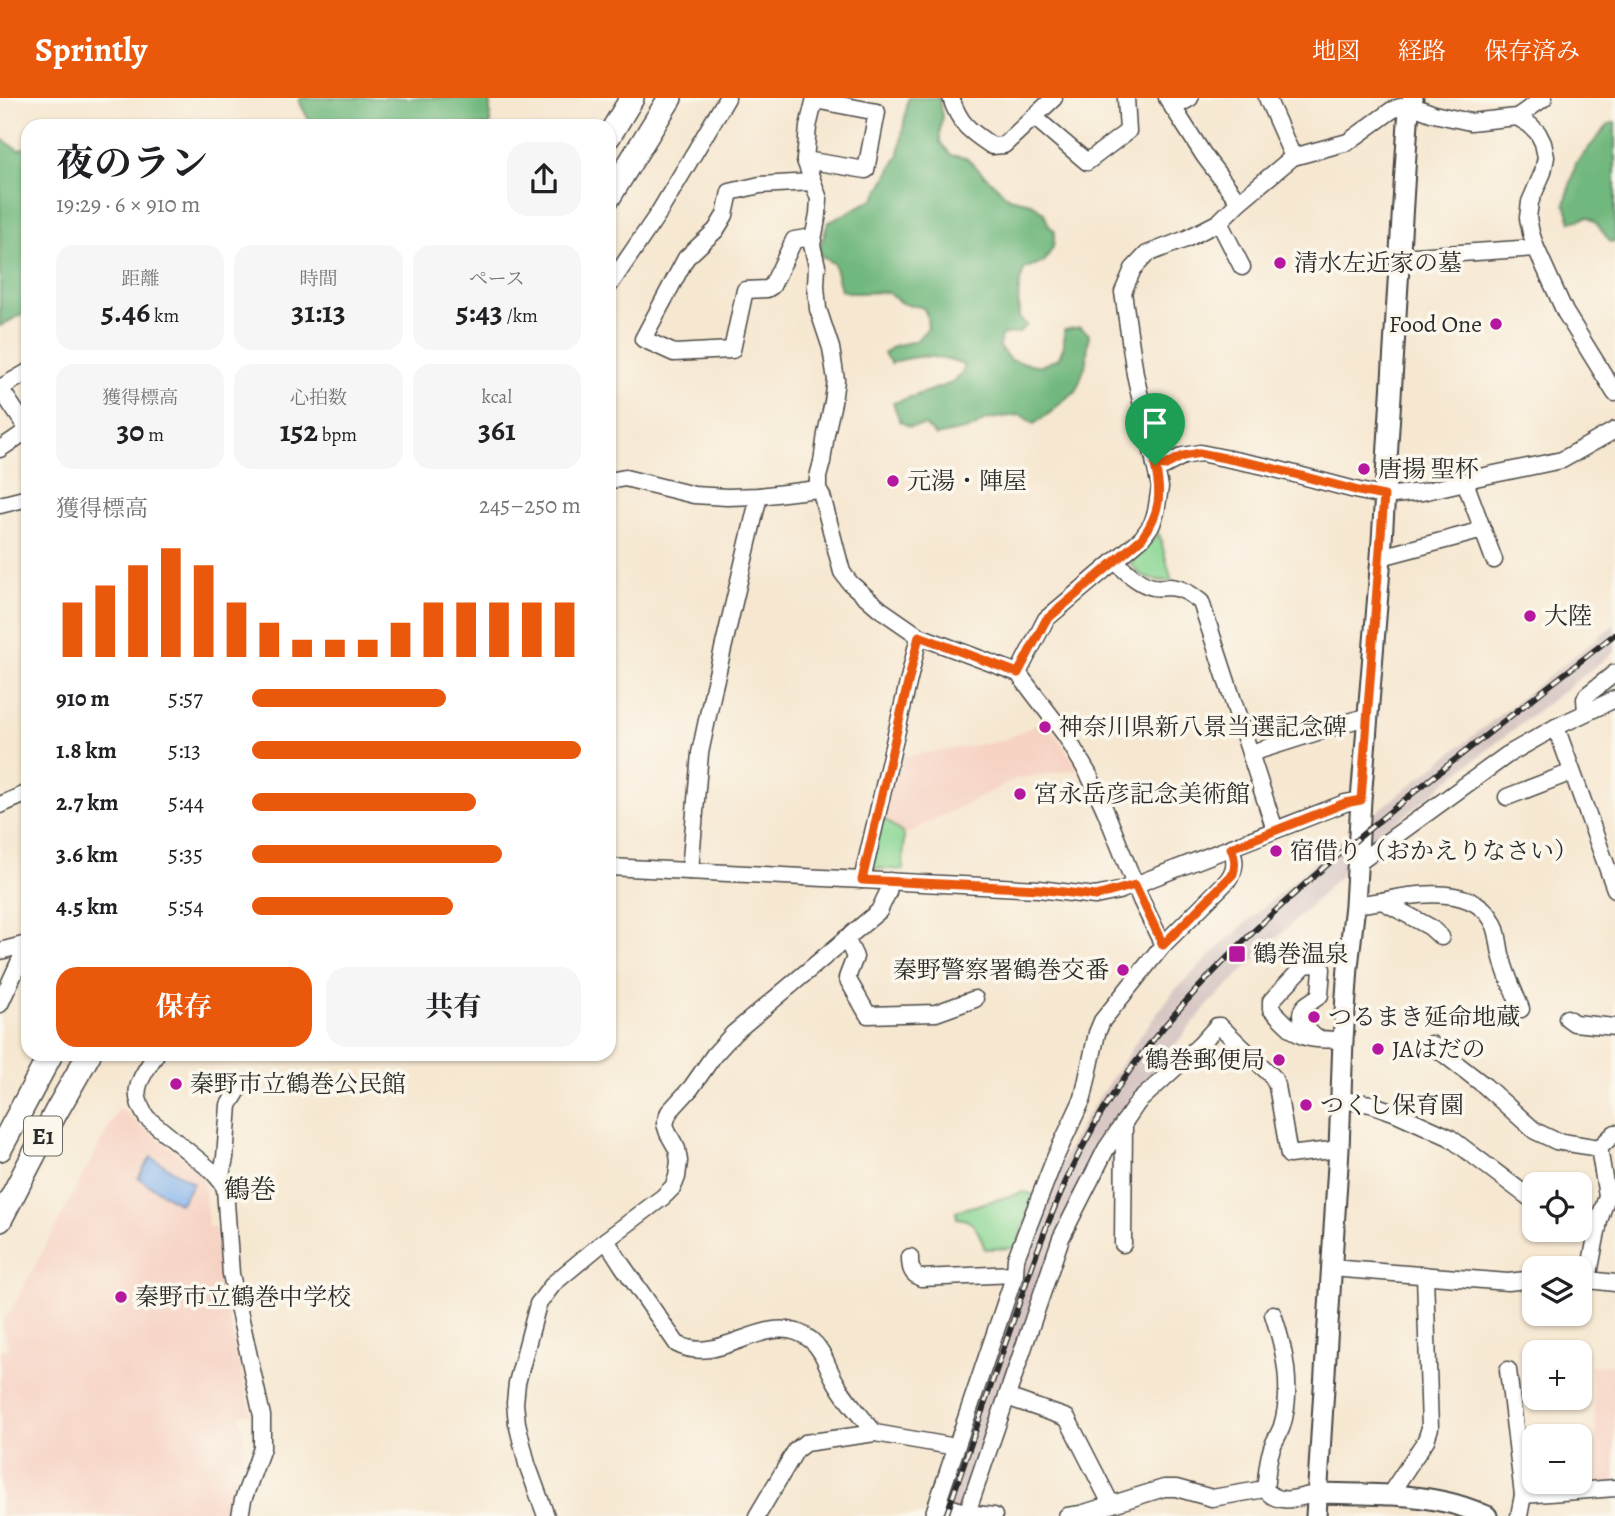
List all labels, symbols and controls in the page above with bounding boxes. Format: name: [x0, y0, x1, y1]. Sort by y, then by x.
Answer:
text: Sprintly: [35, 27, 147, 72]
text: 地図: [1312, 35, 1360, 67]
text: 経路: [1398, 35, 1446, 67]
text: 保存済み: [1484, 35, 1580, 67]
text: 夜のラン: [56, 137, 208, 189]
button: share: [507, 142, 581, 216]
text: 19:29 · 6 × 910 m: [56, 189, 201, 220]
place label: 清水左近家の墓: [1294, 247, 1462, 279]
marker: 清水左近家の墓: [1272, 255, 1288, 271]
text: 距離: [121, 266, 159, 292]
text: 時間: [299, 266, 338, 292]
text: ペース: [469, 266, 525, 292]
text: 5.46: [101, 292, 150, 332]
text: 31:13: [291, 292, 346, 332]
text: 5:43: [456, 292, 503, 332]
text: km: [150, 303, 179, 329]
text: /km: [503, 303, 538, 329]
place label: Food One: [1389, 308, 1482, 340]
marker: Food One: [1488, 316, 1504, 332]
text: kcal: [482, 384, 512, 410]
text: 獲得標高: [102, 385, 178, 411]
text: 心拍数: [290, 385, 347, 411]
pin: [1125, 393, 1185, 465]
icon: arrive: [1136, 404, 1174, 442]
text: 361: [478, 410, 516, 450]
text: 30: [116, 411, 144, 451]
text: 152: [280, 411, 318, 451]
text: m: [144, 422, 164, 448]
text: bpm: [318, 422, 357, 448]
place label: 唐揚 聖杯: [1378, 453, 1479, 485]
marker: 唐揚 聖杯: [1356, 461, 1372, 477]
place label: 元湯・陣屋: [907, 465, 1027, 497]
marker: 元湯・陣屋: [885, 473, 901, 489]
text: 245–250 m: [479, 490, 581, 521]
text: 獲得標高: [56, 493, 148, 524]
place label: 大陸: [1544, 600, 1592, 632]
marker: 大陸: [1522, 608, 1538, 624]
text: 910 m: [56, 683, 110, 714]
text: 5:57: [168, 683, 203, 714]
place label: 神奈川県新八景当選記念碑: [1059, 711, 1347, 743]
marker: 神奈川県新八景当選記念碑: [1037, 719, 1053, 735]
text: 1.8 km: [56, 735, 117, 766]
text: 5:13: [168, 735, 201, 766]
place label: 宮永岳彦記念美術館: [1034, 778, 1250, 810]
marker: 宮永岳彦記念美術館: [1012, 786, 1028, 802]
text: 2.7 km: [56, 787, 118, 818]
text: 5:44: [168, 787, 204, 818]
place label: 宿借り（おかえりなさい）: [1290, 835, 1578, 867]
text: 3.6 km: [56, 839, 118, 870]
text: 5:35: [168, 839, 203, 870]
marker: 宿借り（おかえりなさい）: [1268, 843, 1284, 859]
text: 4.5 km: [56, 891, 118, 922]
text: 5:54: [168, 891, 204, 922]
place label: 鶴巻温泉: [1253, 938, 1349, 970]
marker: 鶴巻温泉: [1227, 944, 1247, 964]
place label: 秦野警察署鶴巻交番: [893, 954, 1109, 986]
marker: 秦野警察署鶴巻交番: [1115, 962, 1131, 978]
button: 保存: [56, 967, 312, 1047]
button: 共有: [326, 967, 581, 1047]
place label: つるまき延命地蔵: [1328, 1001, 1520, 1033]
marker: つるまき延命地蔵: [1306, 1009, 1322, 1025]
place label: JAはだの: [1392, 1033, 1486, 1065]
marker: JAはだの: [1370, 1041, 1386, 1057]
place label: 鶴巻郵便局: [1145, 1044, 1265, 1076]
marker: 鶴巻郵便局: [1271, 1052, 1287, 1068]
place label: 秦野市立鶴巻公民館: [190, 1068, 406, 1100]
marker: 秦野市立鶴巻公民館: [168, 1076, 184, 1092]
place label: つくし保育園: [1320, 1089, 1464, 1121]
marker: つくし保育園: [1298, 1097, 1314, 1113]
road number: E1: [24, 1116, 62, 1156]
district label: 鶴巻: [224, 1172, 276, 1207]
map controls: [1522, 1172, 1592, 1494]
button: locate: [1522, 1172, 1592, 1242]
button: layers: [1522, 1256, 1592, 1326]
place label: 秦野市立鶴巻中学校: [135, 1281, 351, 1313]
marker: 秦野市立鶴巻中学校: [113, 1289, 129, 1305]
button: +: [1522, 1340, 1592, 1410]
button: −: [1522, 1424, 1592, 1494]

